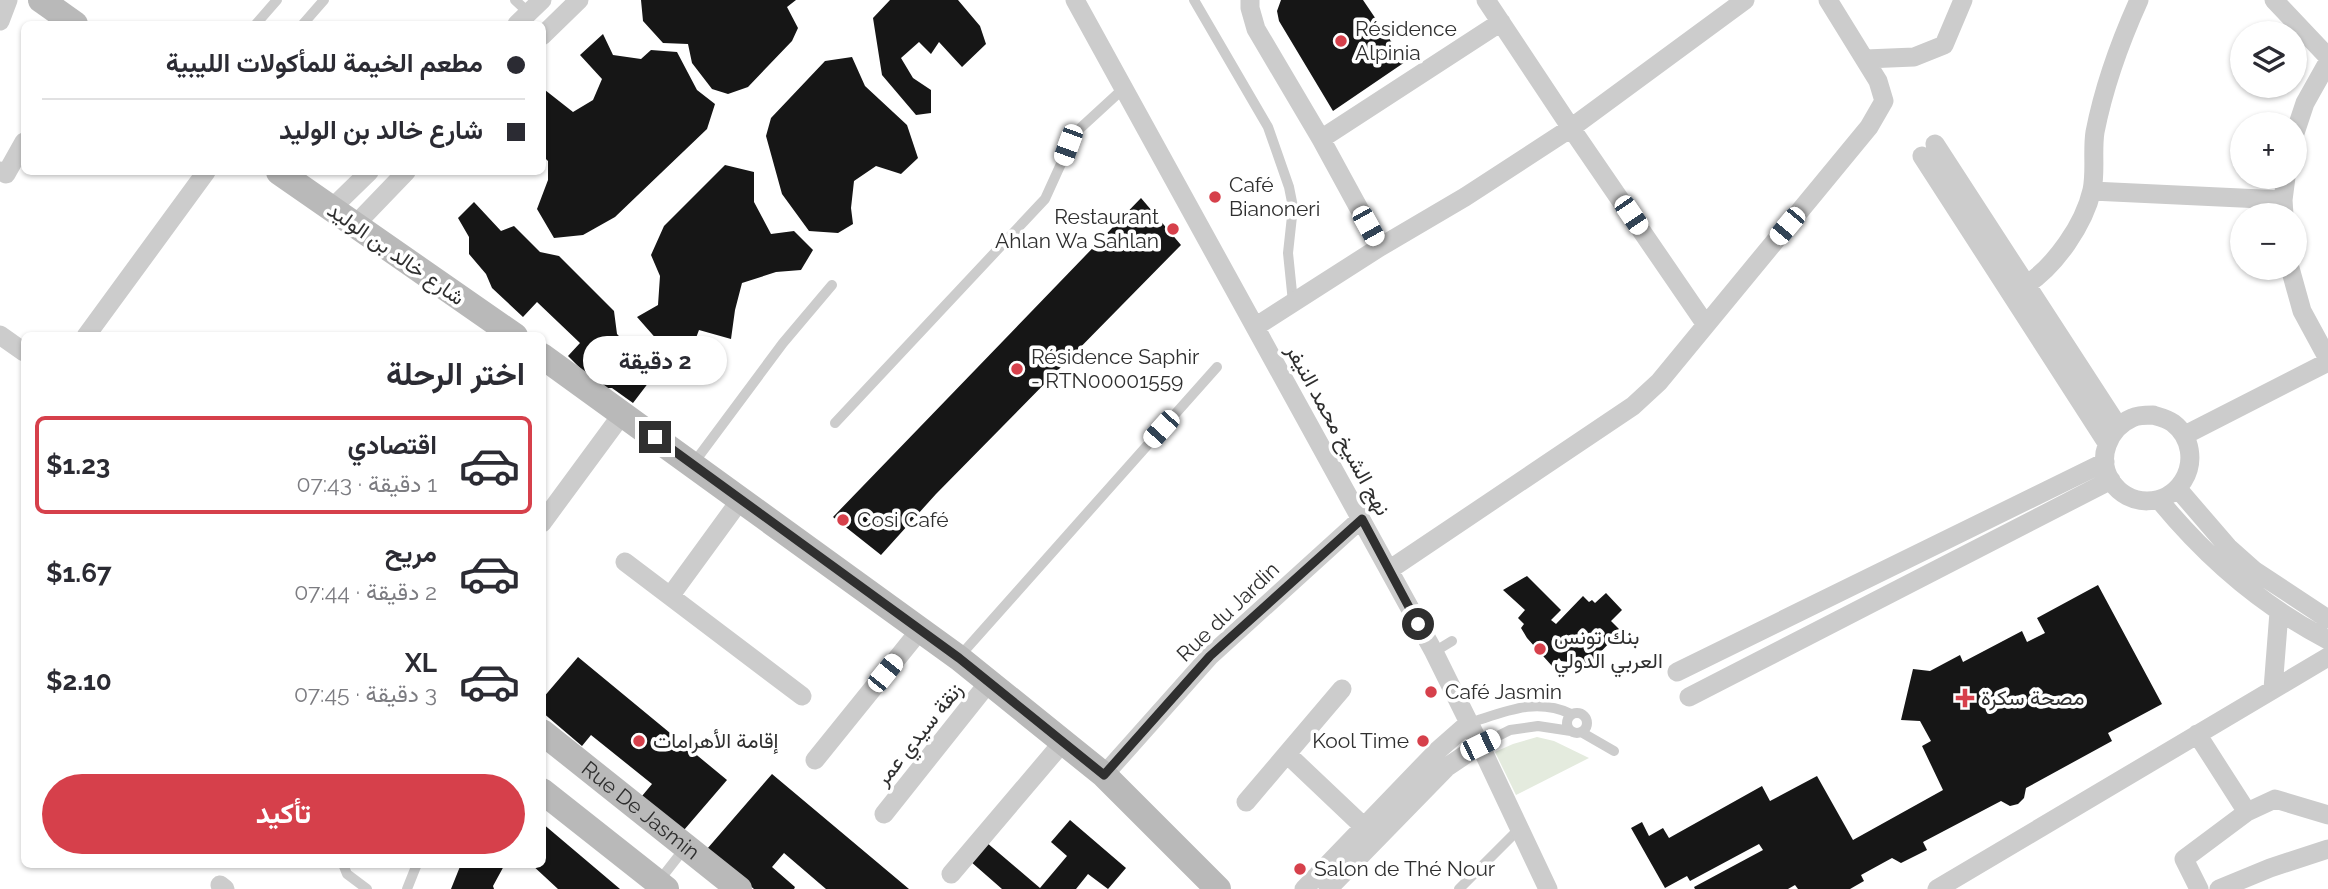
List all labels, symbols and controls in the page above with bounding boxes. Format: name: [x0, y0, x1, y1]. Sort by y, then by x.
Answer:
place label: Résidence Alpinia: [1355, 16, 1457, 65]
map controls: [2230, 21, 2307, 280]
button: layers: [2230, 21, 2307, 98]
marker: Résidence Alpinia: [1333, 33, 1349, 49]
text: مطعم الخيمة للمأكولات الليبية: [166, 48, 483, 78]
button: +: [2230, 112, 2307, 189]
text: شارع خالد بن الوليد: [279, 115, 483, 145]
car: [1051, 122, 1086, 168]
place label: Café Bianoneri: [1229, 172, 1320, 221]
marker: Café Bianoneri: [1207, 189, 1223, 205]
car: [1611, 192, 1652, 238]
street label: شارع خالد بن الوليد: [322, 197, 470, 312]
car: [1349, 203, 1388, 249]
car: [1766, 203, 1809, 249]
button: −: [2230, 203, 2307, 280]
place label: Restaurant Ahlan Wa Sahlan: [995, 204, 1159, 253]
marker: Restaurant Ahlan Wa Sahlan: [1165, 221, 1181, 237]
callout: 2 دقيقة: [583, 336, 727, 384]
street label: نهج الشيخ محمد النيفر: [1279, 339, 1396, 521]
place label: Résidence Saphir - RTN00001559: [1031, 344, 1200, 393]
text: 2 دقيقة: [619, 347, 691, 374]
text: اختر الرحلة: [386, 355, 525, 392]
marker: Résidence Saphir - RTN00001559: [1009, 361, 1025, 377]
car: [1140, 406, 1183, 452]
route end: [639, 421, 671, 453]
text: اقتصادي: [348, 430, 437, 460]
icon: car: [458, 434, 521, 497]
text: $1.23: [46, 450, 110, 480]
text: 1 دقيقة · 07:43: [297, 470, 437, 497]
place label: Cosi Café: [857, 507, 949, 532]
marker: Cosi Café: [835, 512, 851, 528]
text: مريح: [385, 538, 437, 568]
icon: car: [458, 542, 521, 605]
street label: Rue du Jardin: [1171, 557, 1284, 667]
text: $1.67: [46, 558, 112, 588]
text: 2 دقيقة · 07:44: [294, 578, 437, 605]
route start: [1402, 608, 1434, 640]
place label: بنك تونس العربي الدولي: [1554, 624, 1663, 678]
marker: بنك تونس العربي الدولي: [1532, 641, 1548, 657]
text: XL: [405, 648, 437, 678]
icon: car: [458, 650, 521, 713]
car: [864, 650, 907, 696]
text: $2.10: [46, 666, 112, 696]
street label: زنقة سيدي عمر: [869, 677, 972, 794]
place label: Café Jasmin: [1445, 679, 1562, 704]
text: 3 دقيقة · 07:45: [294, 680, 437, 707]
marker: Café Jasmin: [1423, 684, 1439, 700]
place label: مصحة سكرة: [1981, 685, 2084, 711]
marker: مصحة سكرة: [1955, 688, 1975, 708]
car: [1457, 726, 1504, 764]
place label: إقامة الأهرامات: [653, 728, 779, 755]
place label: Kool Time: [1312, 728, 1409, 753]
marker: إقامة الأهرامات: [631, 733, 647, 749]
marker: Kool Time: [1415, 733, 1431, 749]
street label: Rue De Jasmin: [577, 756, 705, 865]
button: تأكيد: [42, 774, 525, 854]
place label: Salon de Thé Nour: [1314, 856, 1496, 881]
marker: Salon de Thé Nour: [1292, 861, 1308, 877]

